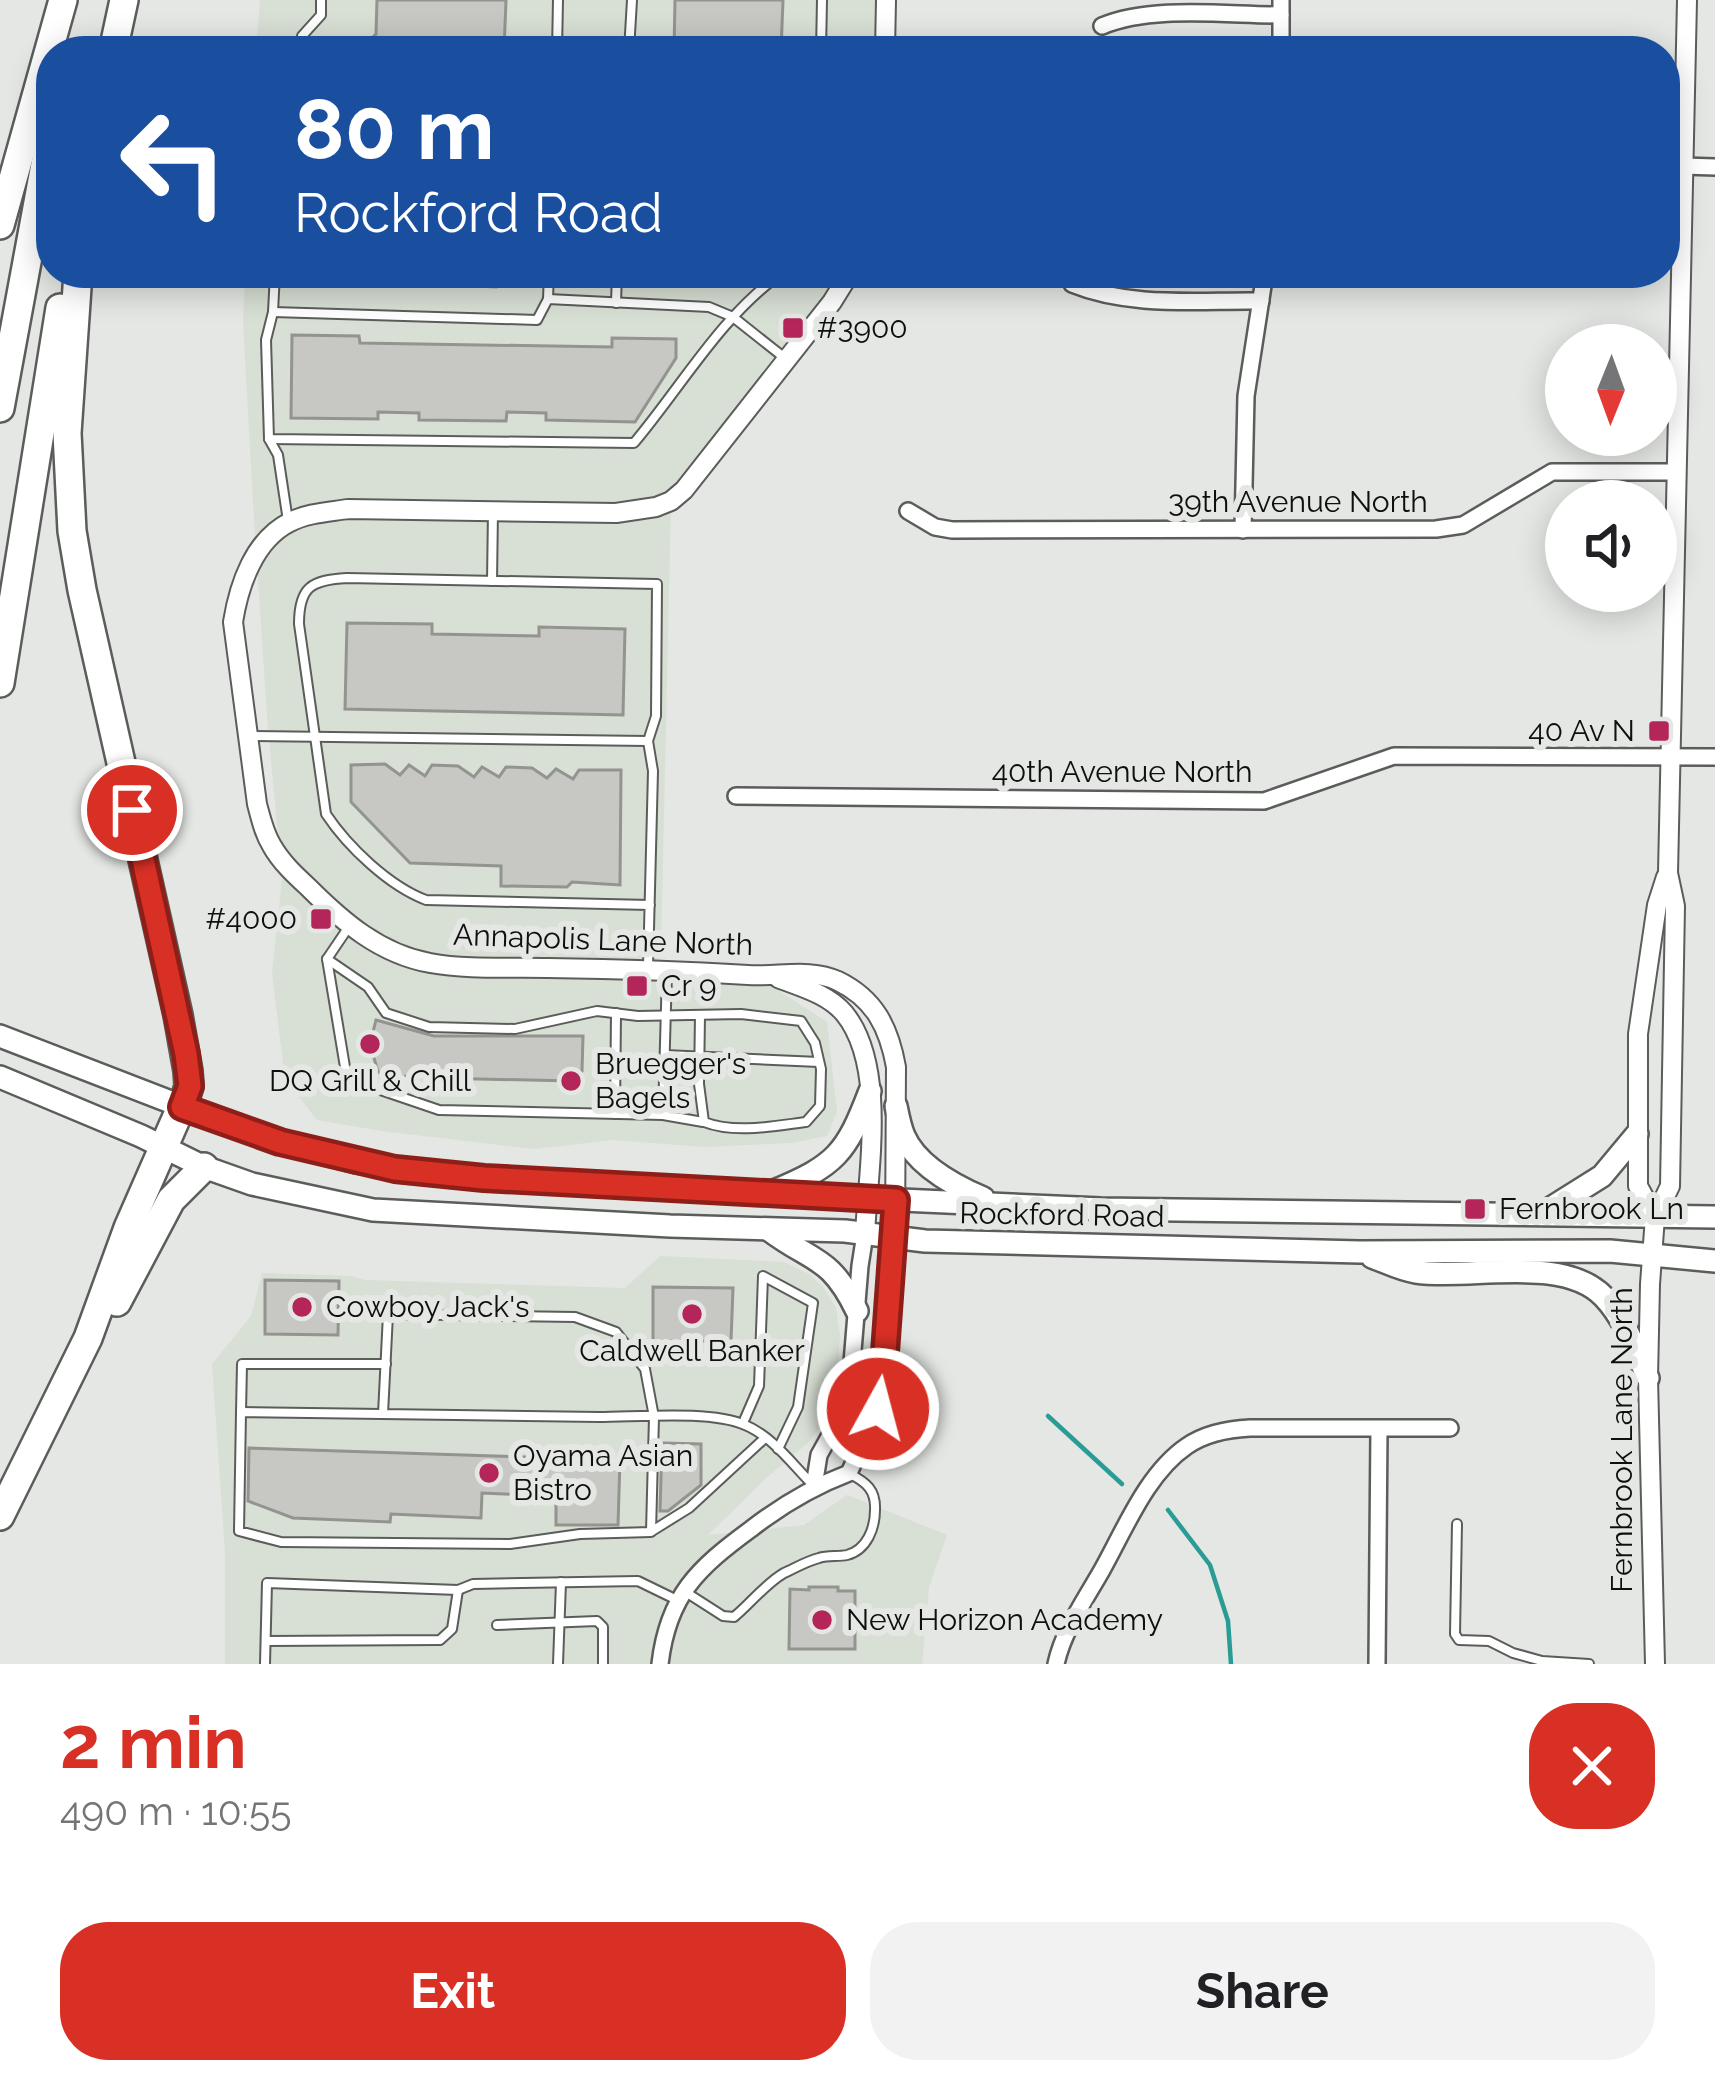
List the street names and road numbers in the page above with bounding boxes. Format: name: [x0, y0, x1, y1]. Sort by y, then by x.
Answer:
street label: 39th Avenue North: [1168, 484, 1428, 519]
street label: 40th Avenue North: [992, 754, 1252, 789]
street label: Annapolis Lane North: [452, 917, 754, 962]
street label: Rockford Road: [959, 1195, 1165, 1234]
street label: Fernbrook Lane North: [1604, 1287, 1639, 1593]

